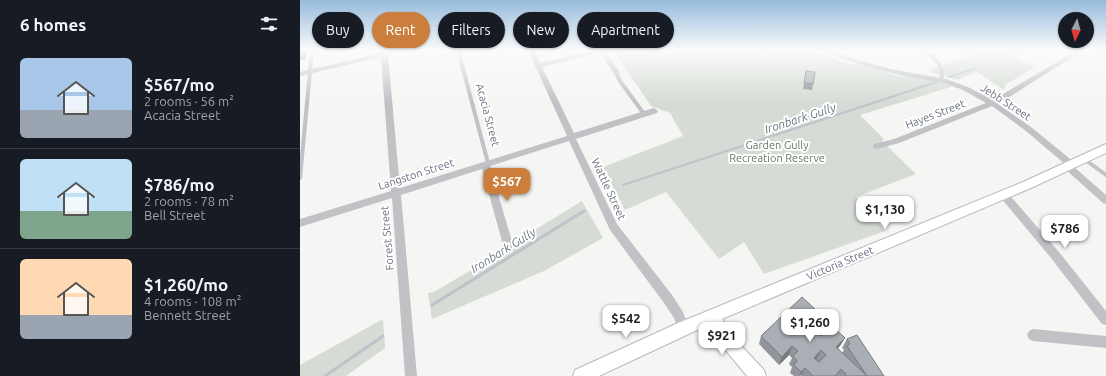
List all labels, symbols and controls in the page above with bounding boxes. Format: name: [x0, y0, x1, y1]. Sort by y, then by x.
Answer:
chip: Buy: [312, 12, 364, 48]
chip: Rent: [372, 12, 430, 48]
chip: Filters: [438, 12, 505, 48]
chip: New: [513, 12, 569, 48]
chip: Apartment: [577, 12, 674, 48]
north arrow: [1058, 12, 1094, 48]
map controls: [1058, 12, 1094, 48]
icon: filters: [258, 13, 280, 35]
text: 6 homes: [20, 15, 86, 34]
icon: home: [52, 74, 100, 122]
text: $567/mo: [144, 75, 214, 94]
street label: Jebb Street: [979, 81, 1034, 123]
street label: Acacia Street: [474, 82, 502, 148]
text: 2 rooms · 56 m²: [144, 94, 234, 108]
street label: Hayes Street: [904, 97, 967, 131]
water label: Ironbark Gully: [763, 100, 838, 136]
text: Acacia Street: [144, 108, 220, 122]
park label: Garden Gully Recreation Reserve: [729, 139, 825, 164]
street label: Langston Street: [377, 156, 456, 192]
street label: Wattle Street: [590, 156, 629, 222]
pin: $567: [483, 168, 531, 202]
text: $567: [492, 174, 522, 188]
icon: home: [52, 175, 100, 223]
text: $786/mo: [144, 175, 214, 194]
text: 2 rooms · 78 m²: [144, 194, 234, 208]
pin: $1,130: [852, 196, 918, 230]
text: $1,130: [865, 202, 905, 216]
street label: Forest Street: [378, 205, 396, 271]
text: Bell Street: [144, 208, 206, 222]
pin: $786: [1041, 215, 1089, 249]
text: $786: [1050, 221, 1080, 235]
water label: Ironbark Gully: [468, 225, 538, 275]
street label: Victoria Street: [805, 243, 876, 283]
icon: home: [52, 275, 100, 323]
text: $1,260/mo: [144, 275, 228, 294]
text: 4 rooms · 108 m²: [144, 294, 241, 308]
pin: $542: [602, 305, 650, 339]
text: Bennett Street: [144, 308, 231, 322]
pin: $1,260: [777, 309, 843, 343]
text: $542: [611, 311, 641, 325]
text: $1,260: [790, 315, 830, 329]
pin: $921: [698, 322, 746, 356]
text: $921: [707, 328, 737, 342]

